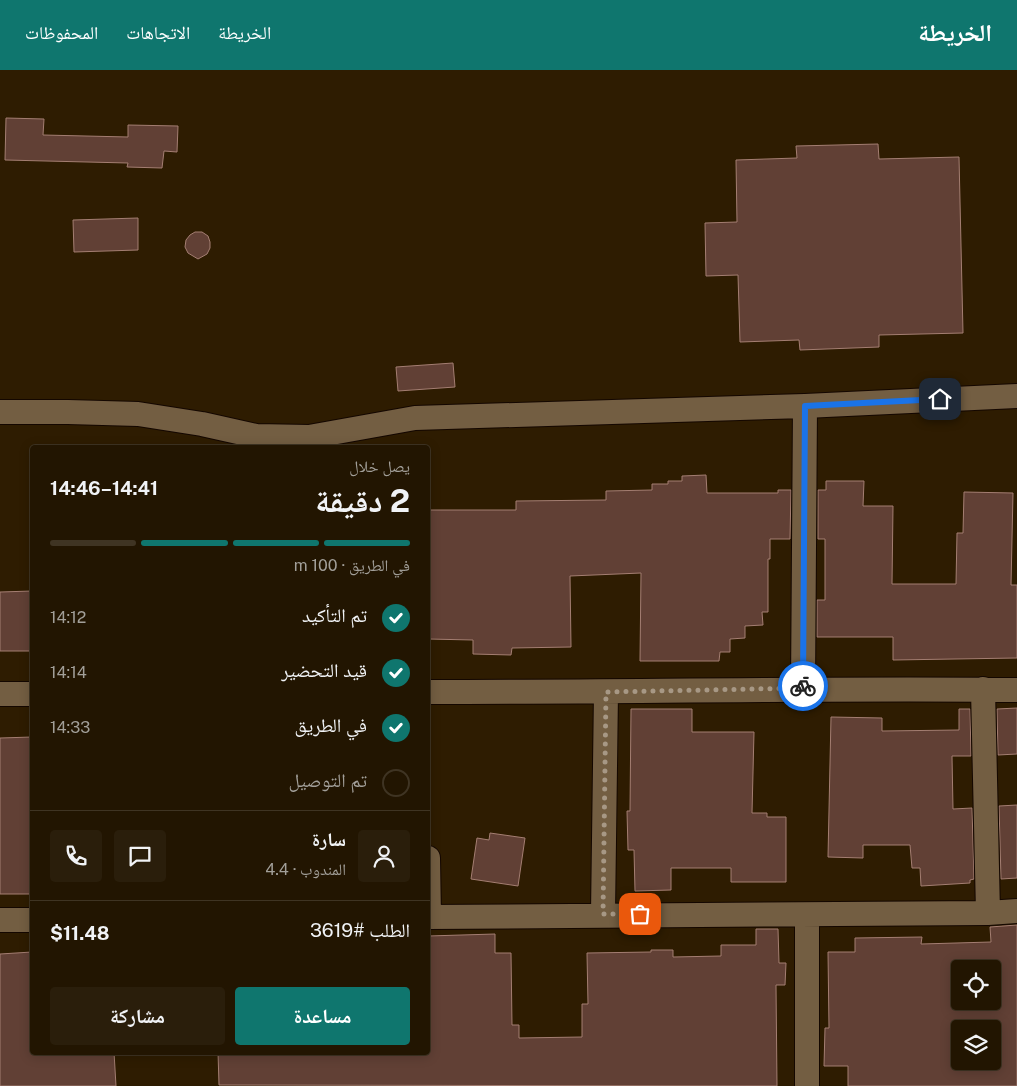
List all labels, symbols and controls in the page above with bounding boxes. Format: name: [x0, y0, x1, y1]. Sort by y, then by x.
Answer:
text: الخريطة: [918, 18, 992, 46]
text: المحفوظات: [25, 22, 98, 43]
text: الاتجاهات: [126, 22, 190, 43]
text: الخريطة: [218, 22, 271, 43]
pin: [919, 378, 961, 420]
icon: home: [926, 385, 954, 413]
text: يصل خلال: [349, 457, 410, 476]
text: 14:41–14:46: [50, 477, 158, 499]
text: 2 دقيقة: [315, 482, 410, 519]
text: في الطريق · 100 m: [294, 556, 410, 575]
text: تم التأكيد: [302, 604, 367, 626]
icon: check: [382, 604, 410, 632]
text: 14:12: [50, 608, 86, 627]
text: قيد التحضير: [281, 659, 367, 681]
icon: check: [382, 659, 410, 687]
courier: [778, 661, 828, 711]
text: 14:14: [50, 663, 87, 682]
icon: bike: [789, 672, 817, 700]
text: في الطريق: [294, 714, 367, 736]
icon: check: [382, 714, 410, 742]
text: 14:33: [50, 718, 90, 737]
text: تم التوصيل: [289, 769, 367, 791]
text: سارة: [312, 828, 346, 850]
button: phone: [50, 830, 102, 882]
button: chat: [114, 830, 166, 882]
button: person: [358, 830, 410, 882]
text: المندوب · 4.4: [265, 860, 346, 879]
pin: [619, 893, 661, 935]
icon: bag: [626, 900, 654, 928]
text: الطلب #3619: [310, 919, 410, 941]
text: $11.48: [50, 922, 109, 944]
map controls: [951, 960, 1001, 1070]
button: locate: [951, 960, 1001, 1010]
button: مشاركة: [50, 987, 225, 1045]
button: مساعدة: [235, 987, 410, 1045]
button: layers: [951, 1020, 1001, 1070]

